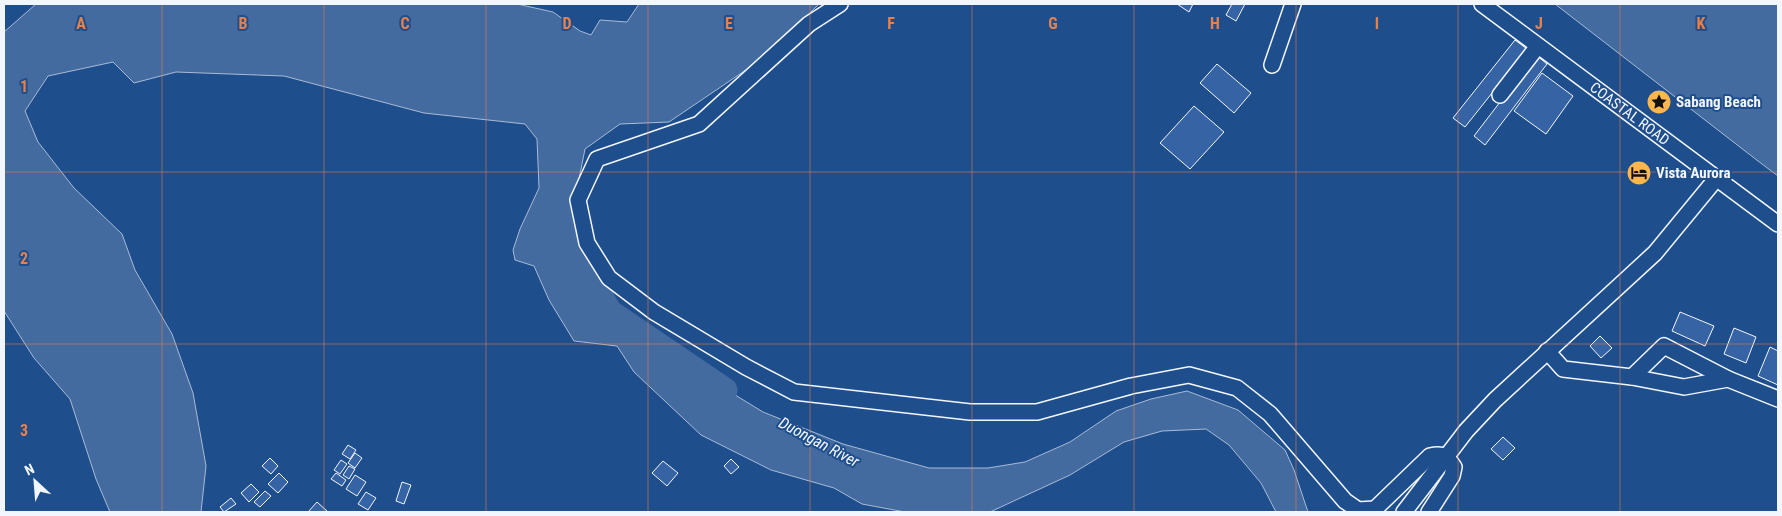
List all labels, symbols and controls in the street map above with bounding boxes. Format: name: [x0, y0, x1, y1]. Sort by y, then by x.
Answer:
text: A: [76, 14, 86, 33]
text: B: [239, 14, 248, 33]
text: C: [400, 14, 410, 33]
text: D: [562, 14, 572, 33]
text: E: [725, 14, 733, 33]
text: F: [887, 14, 895, 33]
text: G: [1048, 14, 1058, 33]
text: H: [1210, 14, 1220, 33]
text: I: [1375, 14, 1379, 33]
text: J: [1535, 14, 1543, 33]
text: K: [1697, 14, 1706, 33]
text: 1: [20, 77, 28, 96]
street label: COASTAL ROAD: [1586, 78, 1673, 149]
place icon: Sabang Beach: [1646, 89, 1672, 115]
place label: Sabang Beach: [1676, 93, 1761, 111]
hotel icon: Vista Aurora: [1626, 160, 1652, 186]
place label: Vista Aurora: [1656, 164, 1731, 182]
text: 2: [20, 249, 28, 268]
water label: Duongan River: [776, 413, 864, 472]
text: 3: [20, 421, 28, 440]
north arrow: [10, 456, 60, 506]
text: N: [22, 460, 37, 478]

